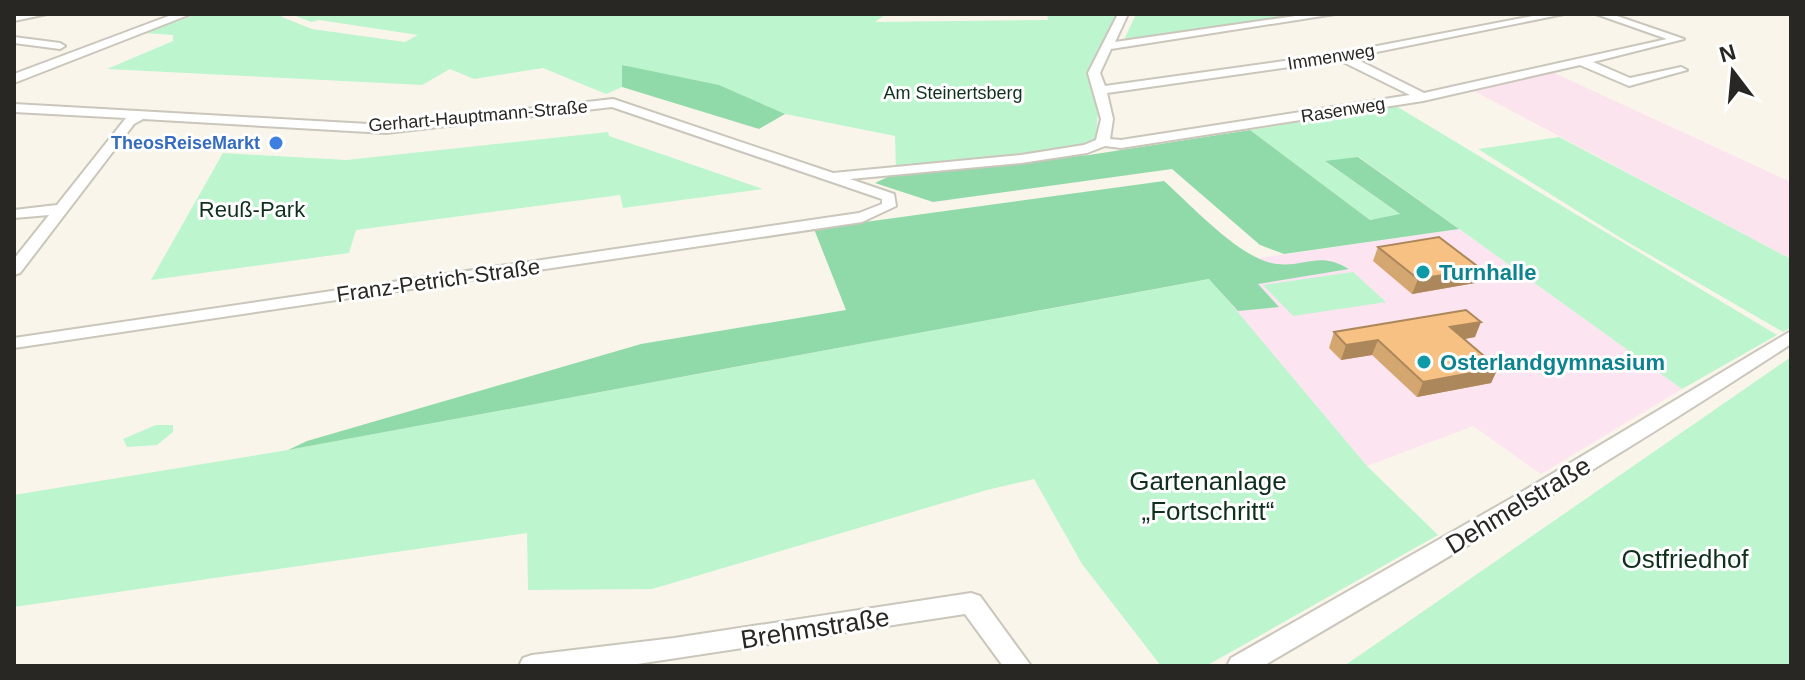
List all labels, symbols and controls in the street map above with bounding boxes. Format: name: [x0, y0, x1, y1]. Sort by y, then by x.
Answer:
north arrow: [1693, 32, 1773, 112]
text: N: [1717, 39, 1739, 67]
street label: Immenweg: [1286, 40, 1376, 74]
park label: Am Steinertsberg: [883, 83, 1023, 103]
street label: Rasenweg: [1299, 93, 1387, 127]
street label: Gerhart-Hauptmann-Straße: [368, 96, 588, 136]
place label: TheosReiseMarkt: [111, 133, 260, 153]
marker: TheosReiseMarkt: [267, 134, 285, 152]
park label: Reuß-Park: [199, 197, 306, 222]
street label: Franz-Petrich-Straße: [335, 254, 542, 307]
place label: Turnhalle: [1439, 260, 1536, 285]
marker: Turnhalle: [1414, 263, 1432, 281]
place label: Osterlandgymnasium: [1440, 350, 1665, 375]
marker: Osterlandgymnasium: [1415, 353, 1433, 371]
street label: Dehmelstraße: [1440, 450, 1596, 560]
park label: Gartenanlage „Fortschritt“: [1129, 466, 1287, 526]
park label: Ostfriedhof: [1621, 544, 1749, 574]
street label: Brehmstraße: [738, 601, 892, 655]

